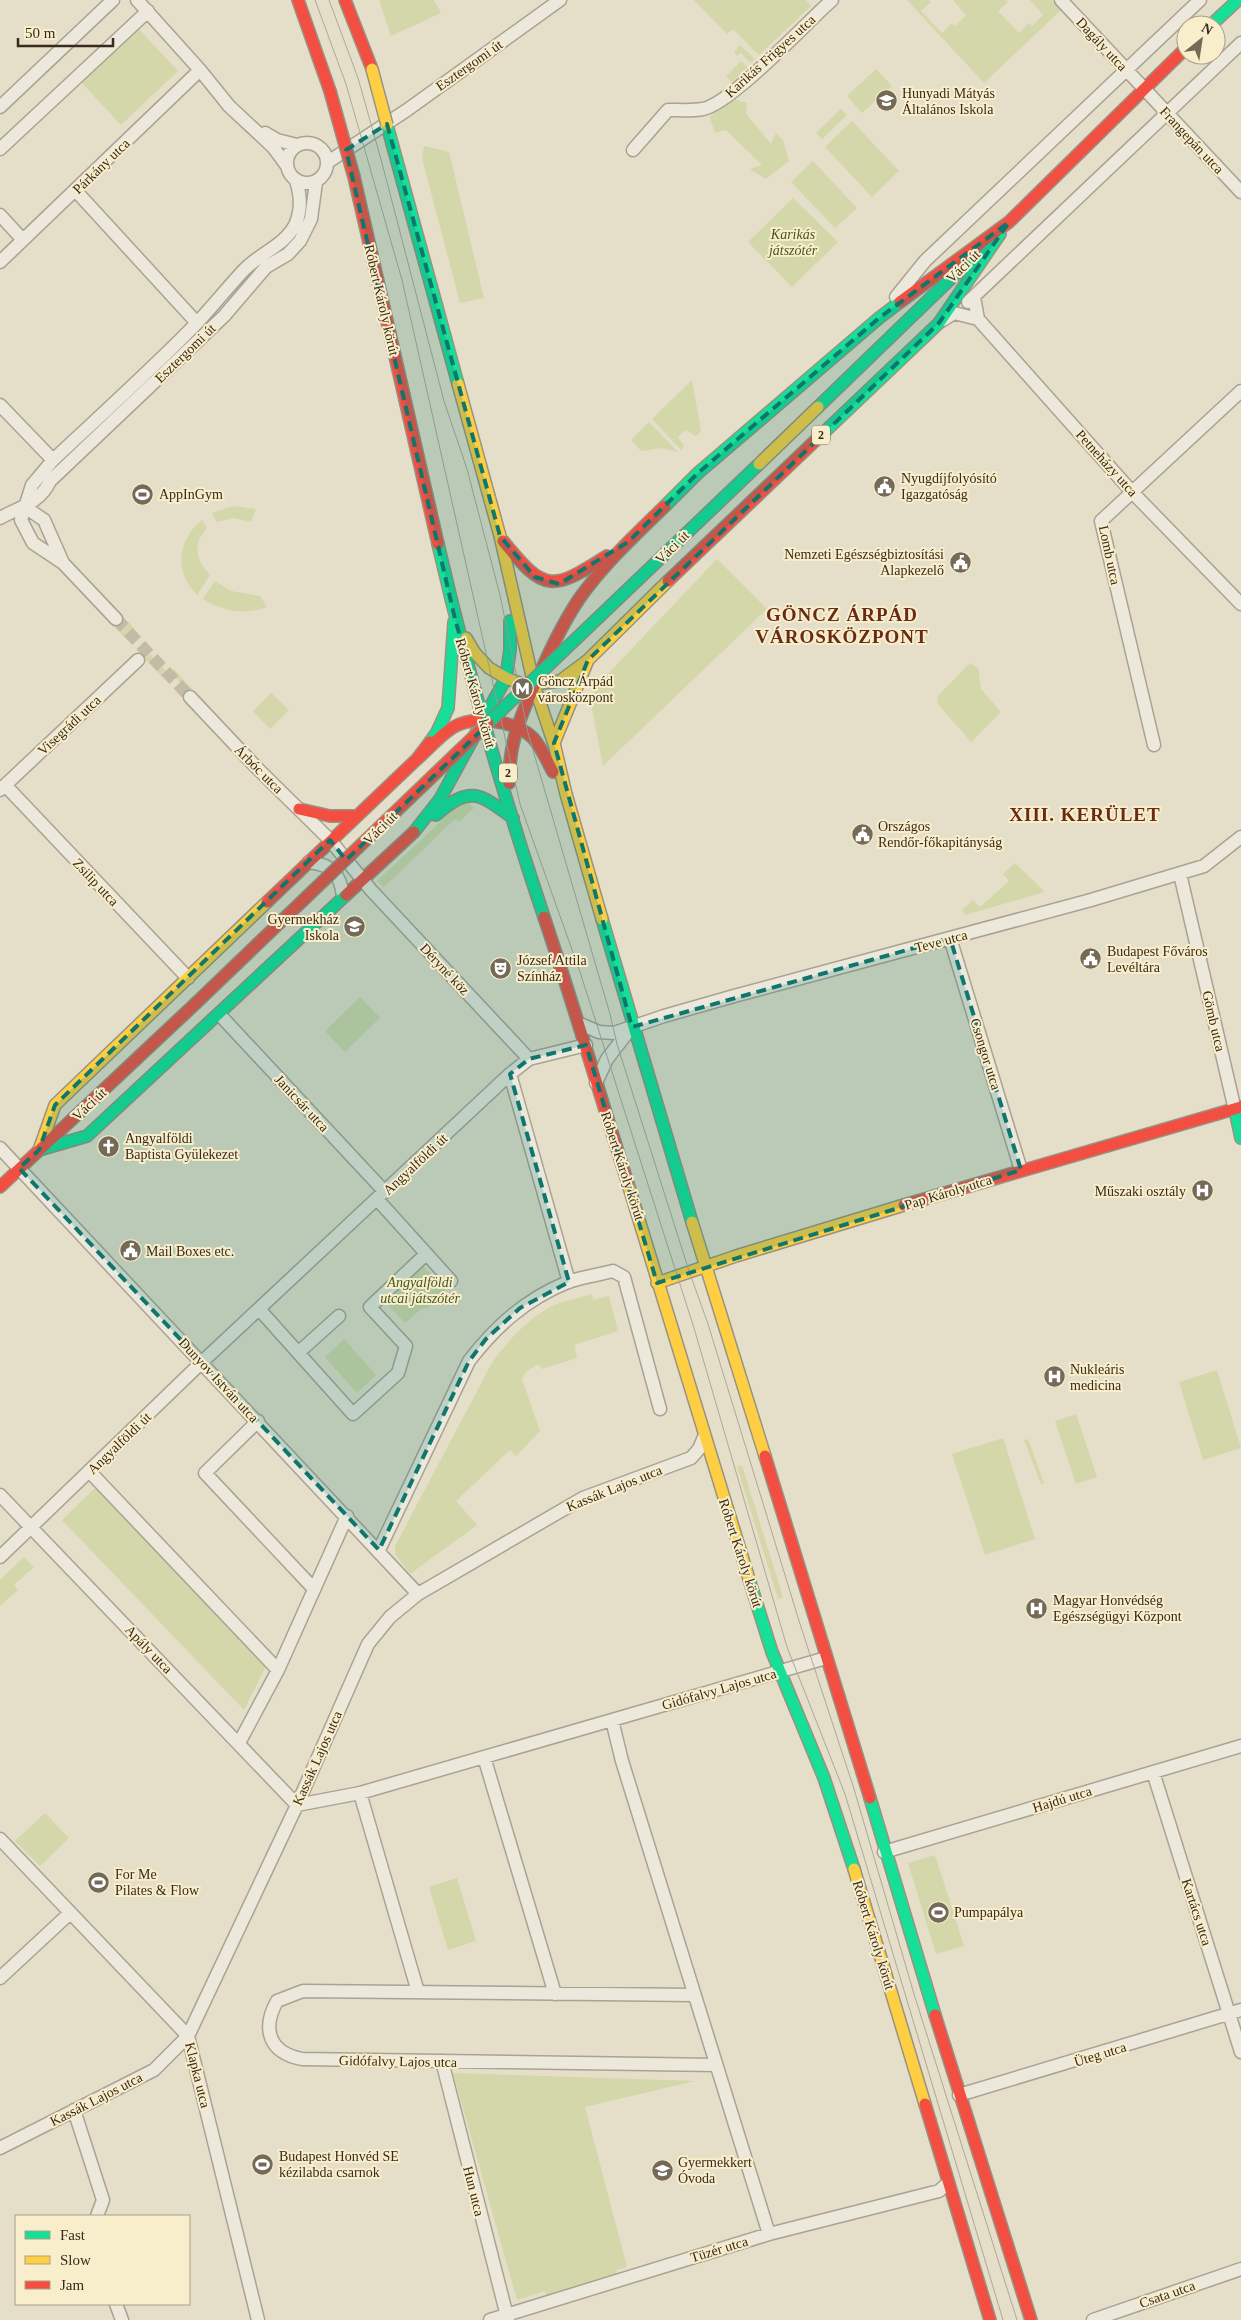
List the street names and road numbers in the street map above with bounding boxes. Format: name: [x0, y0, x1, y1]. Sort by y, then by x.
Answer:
street label: Karikás Frigyes utca: [722, 12, 819, 101]
street label: Dagály utca: [1073, 15, 1131, 75]
street label: Esztergomi út: [433, 37, 506, 94]
street label: Frangepán utca: [1157, 104, 1227, 177]
street label: Párkány utca: [70, 135, 133, 197]
street label: Róbert Károly körút: [361, 243, 402, 357]
street label: Váci út: [943, 247, 983, 286]
street label: Esztergomi út: [152, 321, 219, 386]
road number: 2: [812, 426, 830, 444]
street label: Petneházy utca: [1073, 427, 1141, 500]
street label: Lomb utca: [1096, 524, 1123, 587]
street label: Váci út: [652, 528, 692, 567]
street label: Róbert Károly körút: [453, 637, 498, 750]
street label: Visegrádi utca: [35, 692, 104, 758]
street label: Árbóc utca: [231, 741, 287, 797]
road number: 2: [499, 764, 517, 782]
street label: Váci út: [360, 809, 400, 848]
street label: Zsilip utca: [70, 855, 122, 910]
street label: Teve utca: [913, 927, 970, 956]
street label: Déryné köz: [417, 940, 472, 998]
street label: Gömb utca: [1199, 989, 1228, 1054]
street label: Csongor utca: [967, 1016, 1004, 1093]
street label: Janicsár utca: [272, 1072, 332, 1135]
street label: Váci út: [69, 1085, 109, 1124]
street label: Róbert Károly körút: [598, 1110, 647, 1223]
street label: Angyalföldi út: [380, 1131, 451, 1198]
street label: Pap Károly utca: [903, 1172, 994, 1213]
street label: Dunyov István utca: [176, 1335, 262, 1426]
street label: Angyalföldi út: [85, 1409, 154, 1477]
street label: Kassák Lajos utca: [564, 1462, 665, 1514]
street label: Róbert Károly körút: [716, 1497, 765, 1610]
street label: Apály utca: [122, 1622, 176, 1677]
street label: Gidófalvy Lajos utca: [660, 1666, 779, 1713]
street label: Kassák Lajos utca: [290, 1708, 345, 1808]
street label: Hajdú utca: [1031, 1783, 1094, 1816]
street label: Kartács utca: [1179, 1877, 1215, 1948]
street label: Róbert Károly körút: [850, 1879, 897, 1992]
street label: Üteg utca: [1072, 2038, 1129, 2070]
street label: Klapka utca: [182, 2041, 213, 2110]
street label: Gidófalvy Lajos utca: [339, 2053, 458, 2070]
street label: Kassák Lajos utca: [47, 2069, 146, 2129]
street label: Hun utca: [460, 2165, 487, 2218]
street label: Tüzér utca: [689, 2233, 751, 2265]
street label: Csata utca: [1137, 2278, 1198, 2311]

